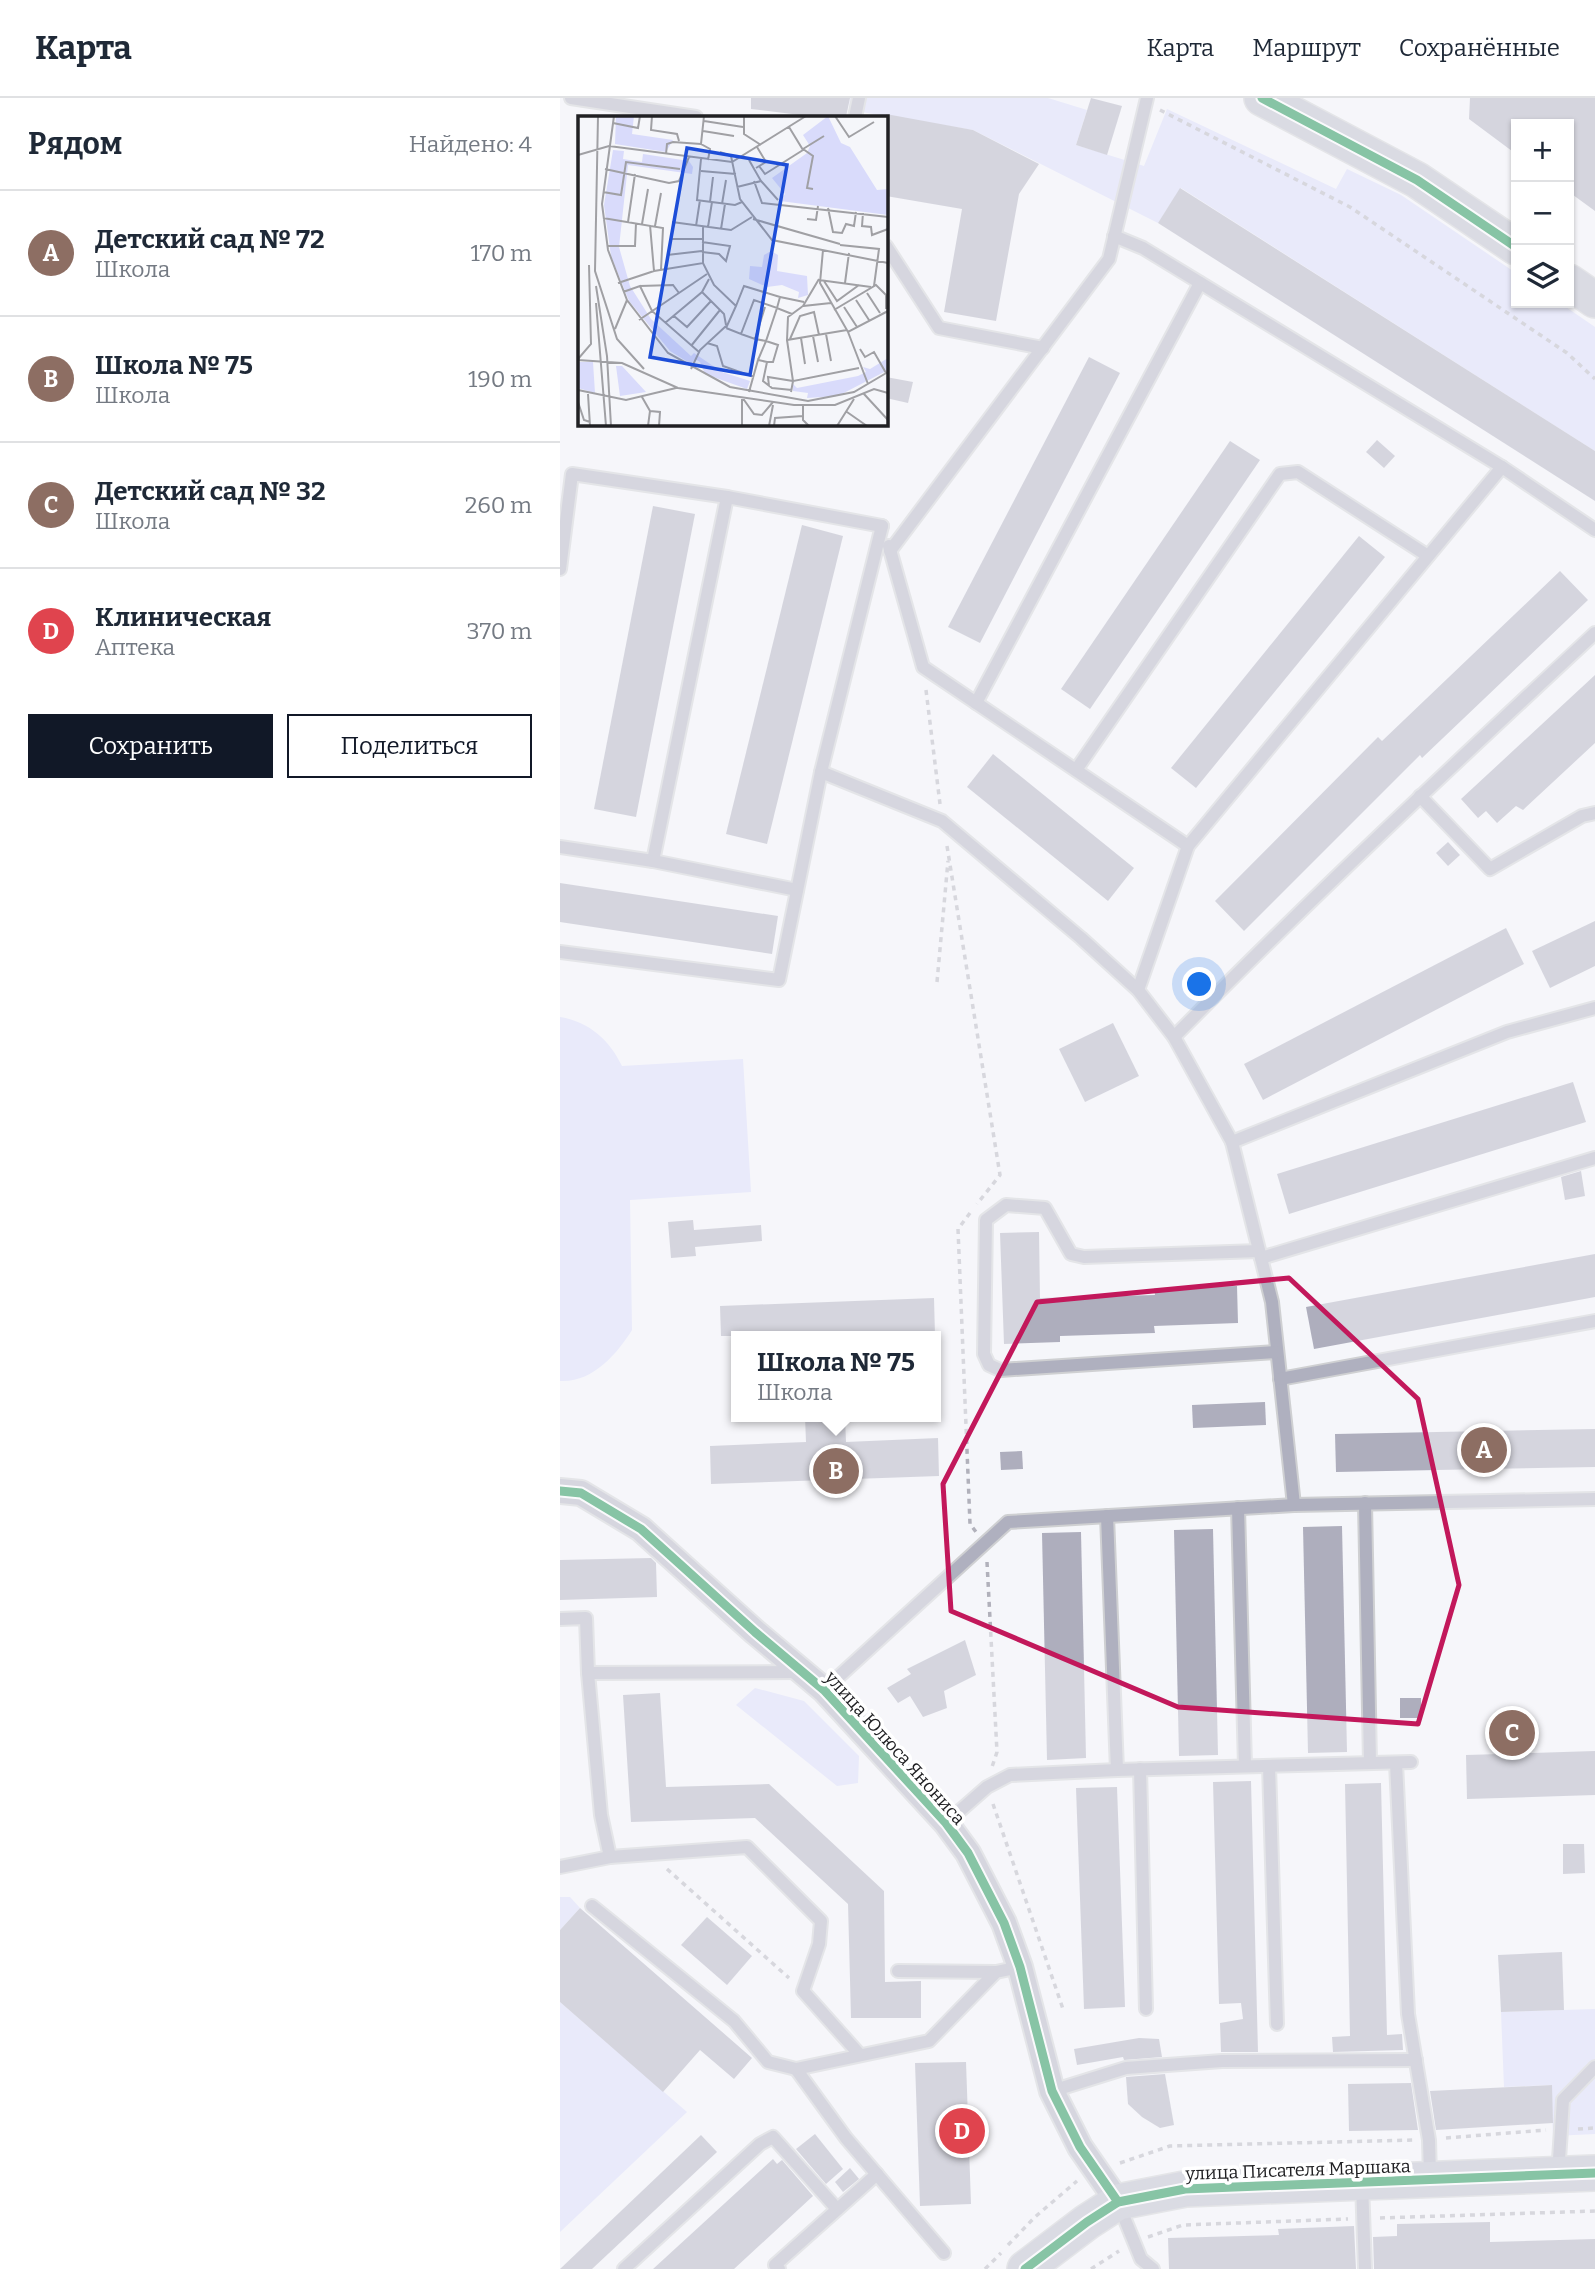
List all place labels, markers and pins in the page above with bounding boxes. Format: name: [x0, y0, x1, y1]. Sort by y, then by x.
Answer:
pin: A: [1461, 1424, 1507, 1476]
pin: B: [813, 1445, 859, 1497]
pin: C: [1489, 1707, 1535, 1759]
pin: D: [939, 2105, 985, 2157]

